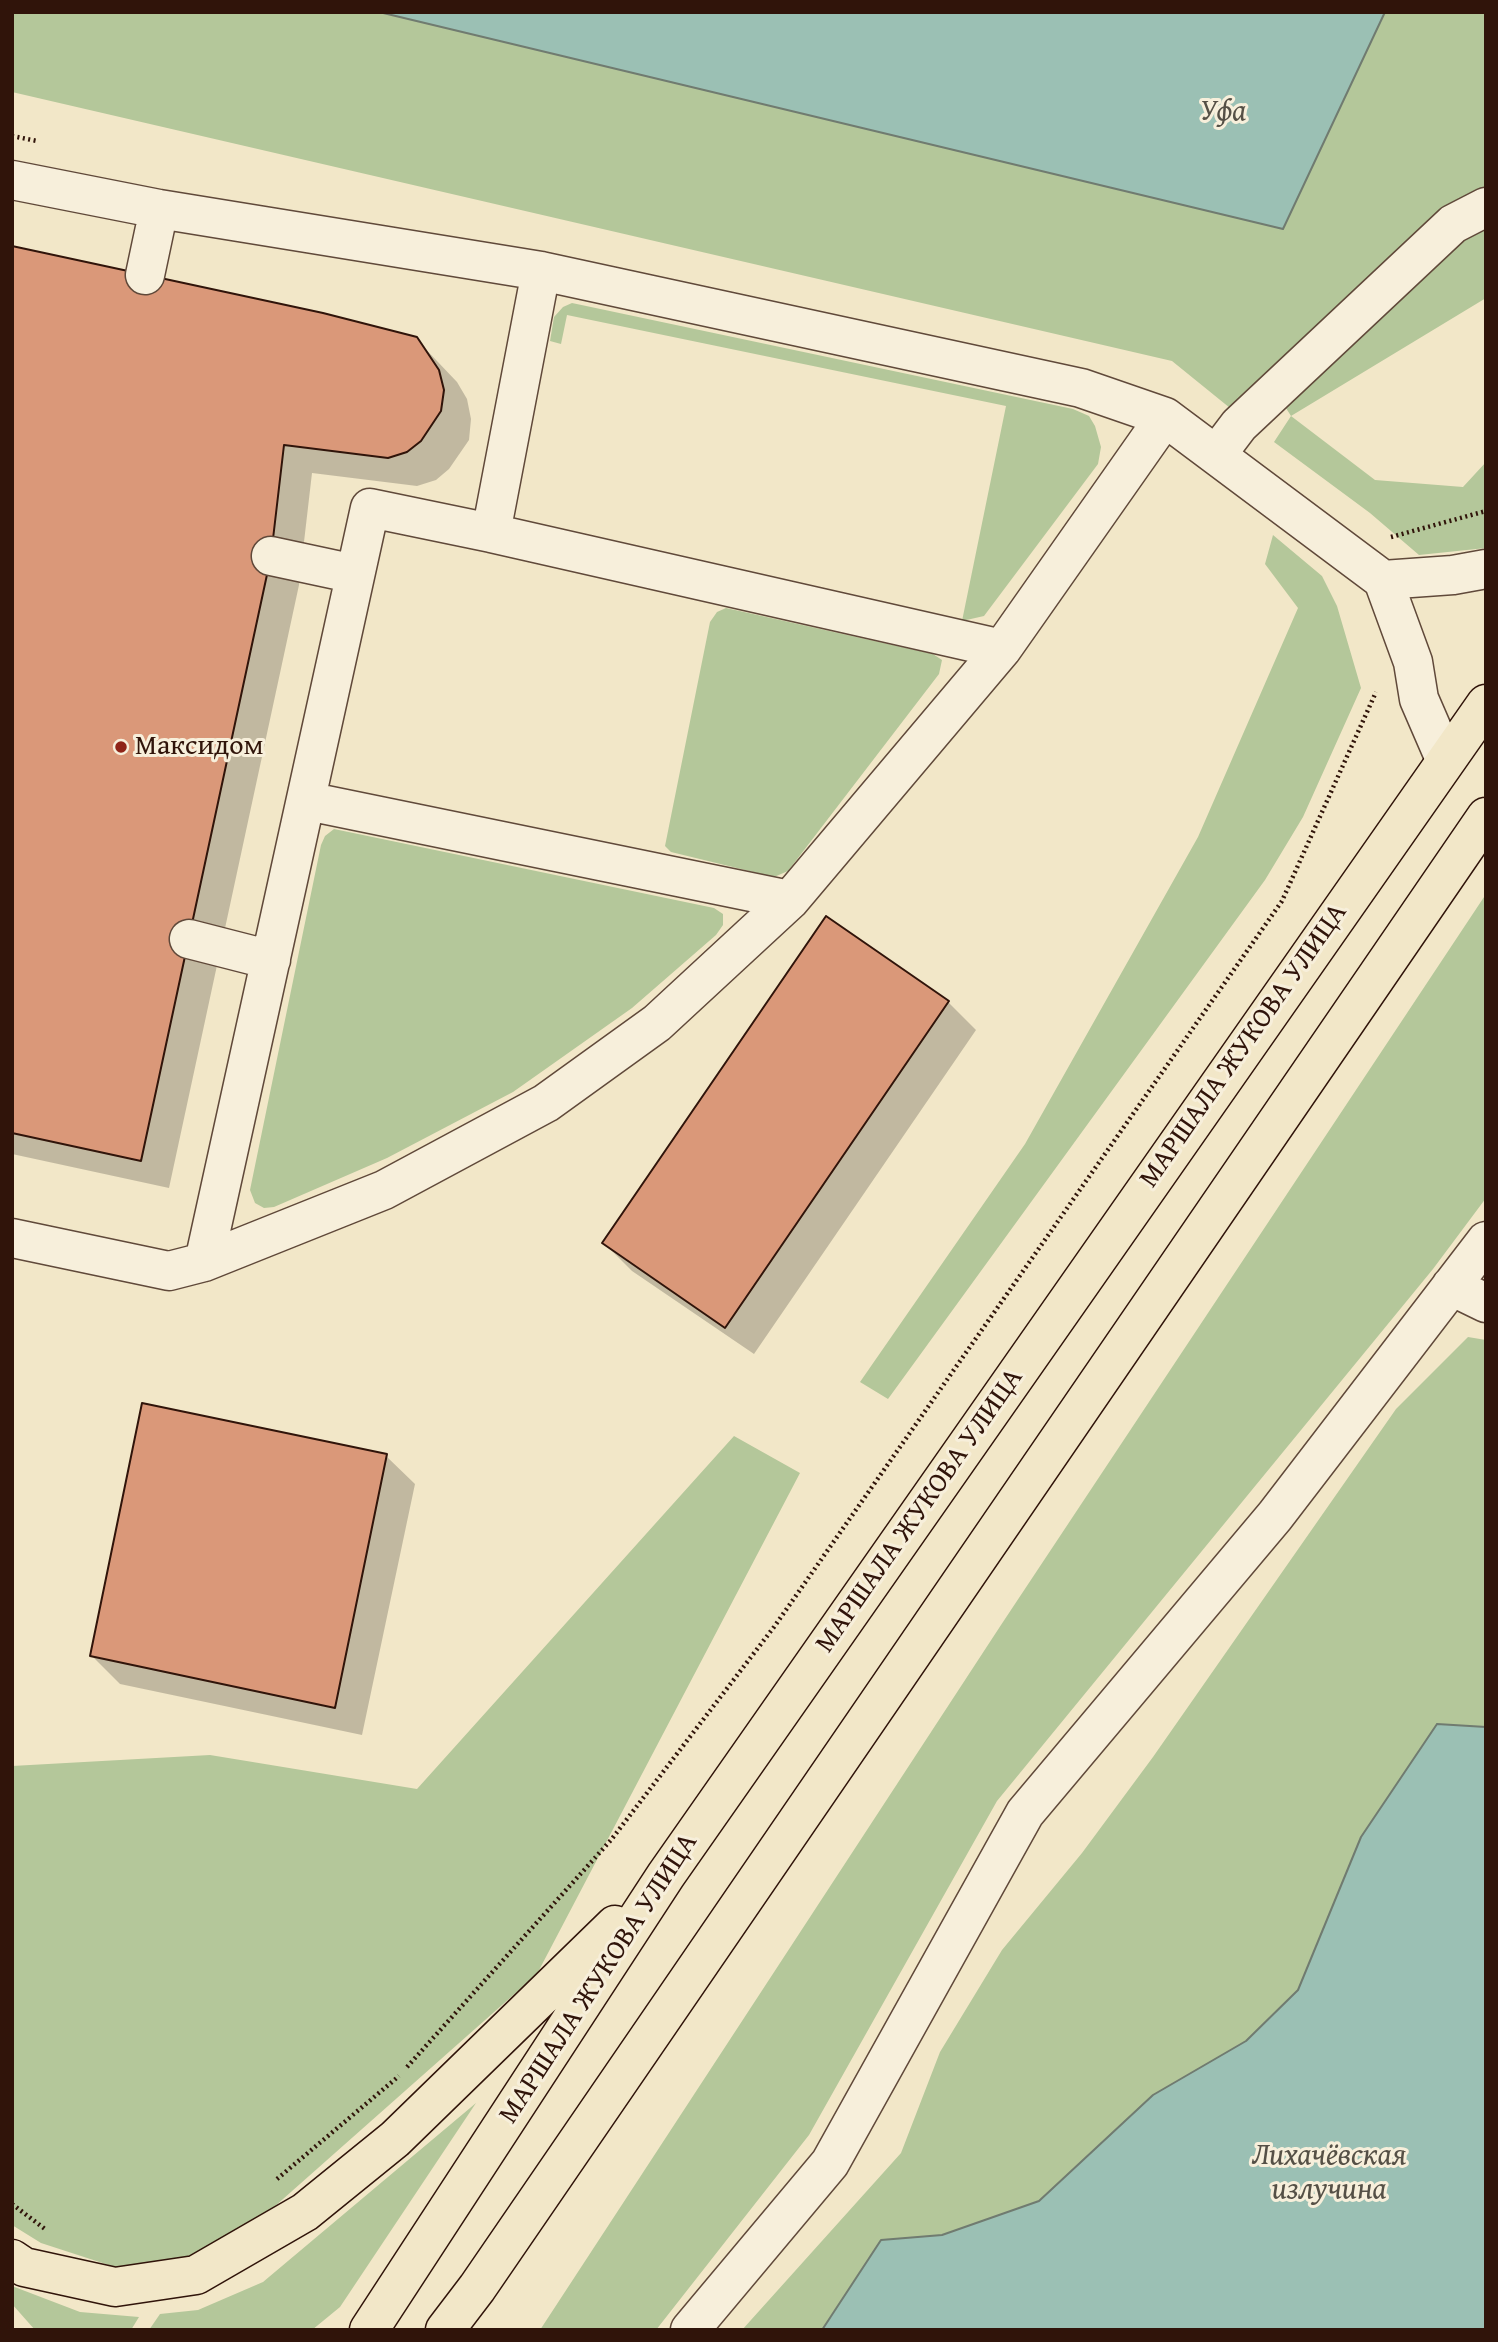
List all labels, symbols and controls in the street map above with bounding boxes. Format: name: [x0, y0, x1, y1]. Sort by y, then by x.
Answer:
water label: Уфа: [1200, 94, 1246, 130]
place label: Максидом: [135, 730, 264, 764]
marker: Максидом: [113, 739, 129, 755]
street label: МАРШАЛА ЖУКОВА УЛИЦА: [1133, 897, 1355, 1195]
street label: МАРШАЛА ЖУКОВА УЛИЦА: [809, 1362, 1031, 1660]
street label: МАРШАЛА ЖУКОВА УЛИЦА: [493, 1828, 705, 2130]
water label: Лихачёвская излучина: [1252, 2138, 1406, 2208]

